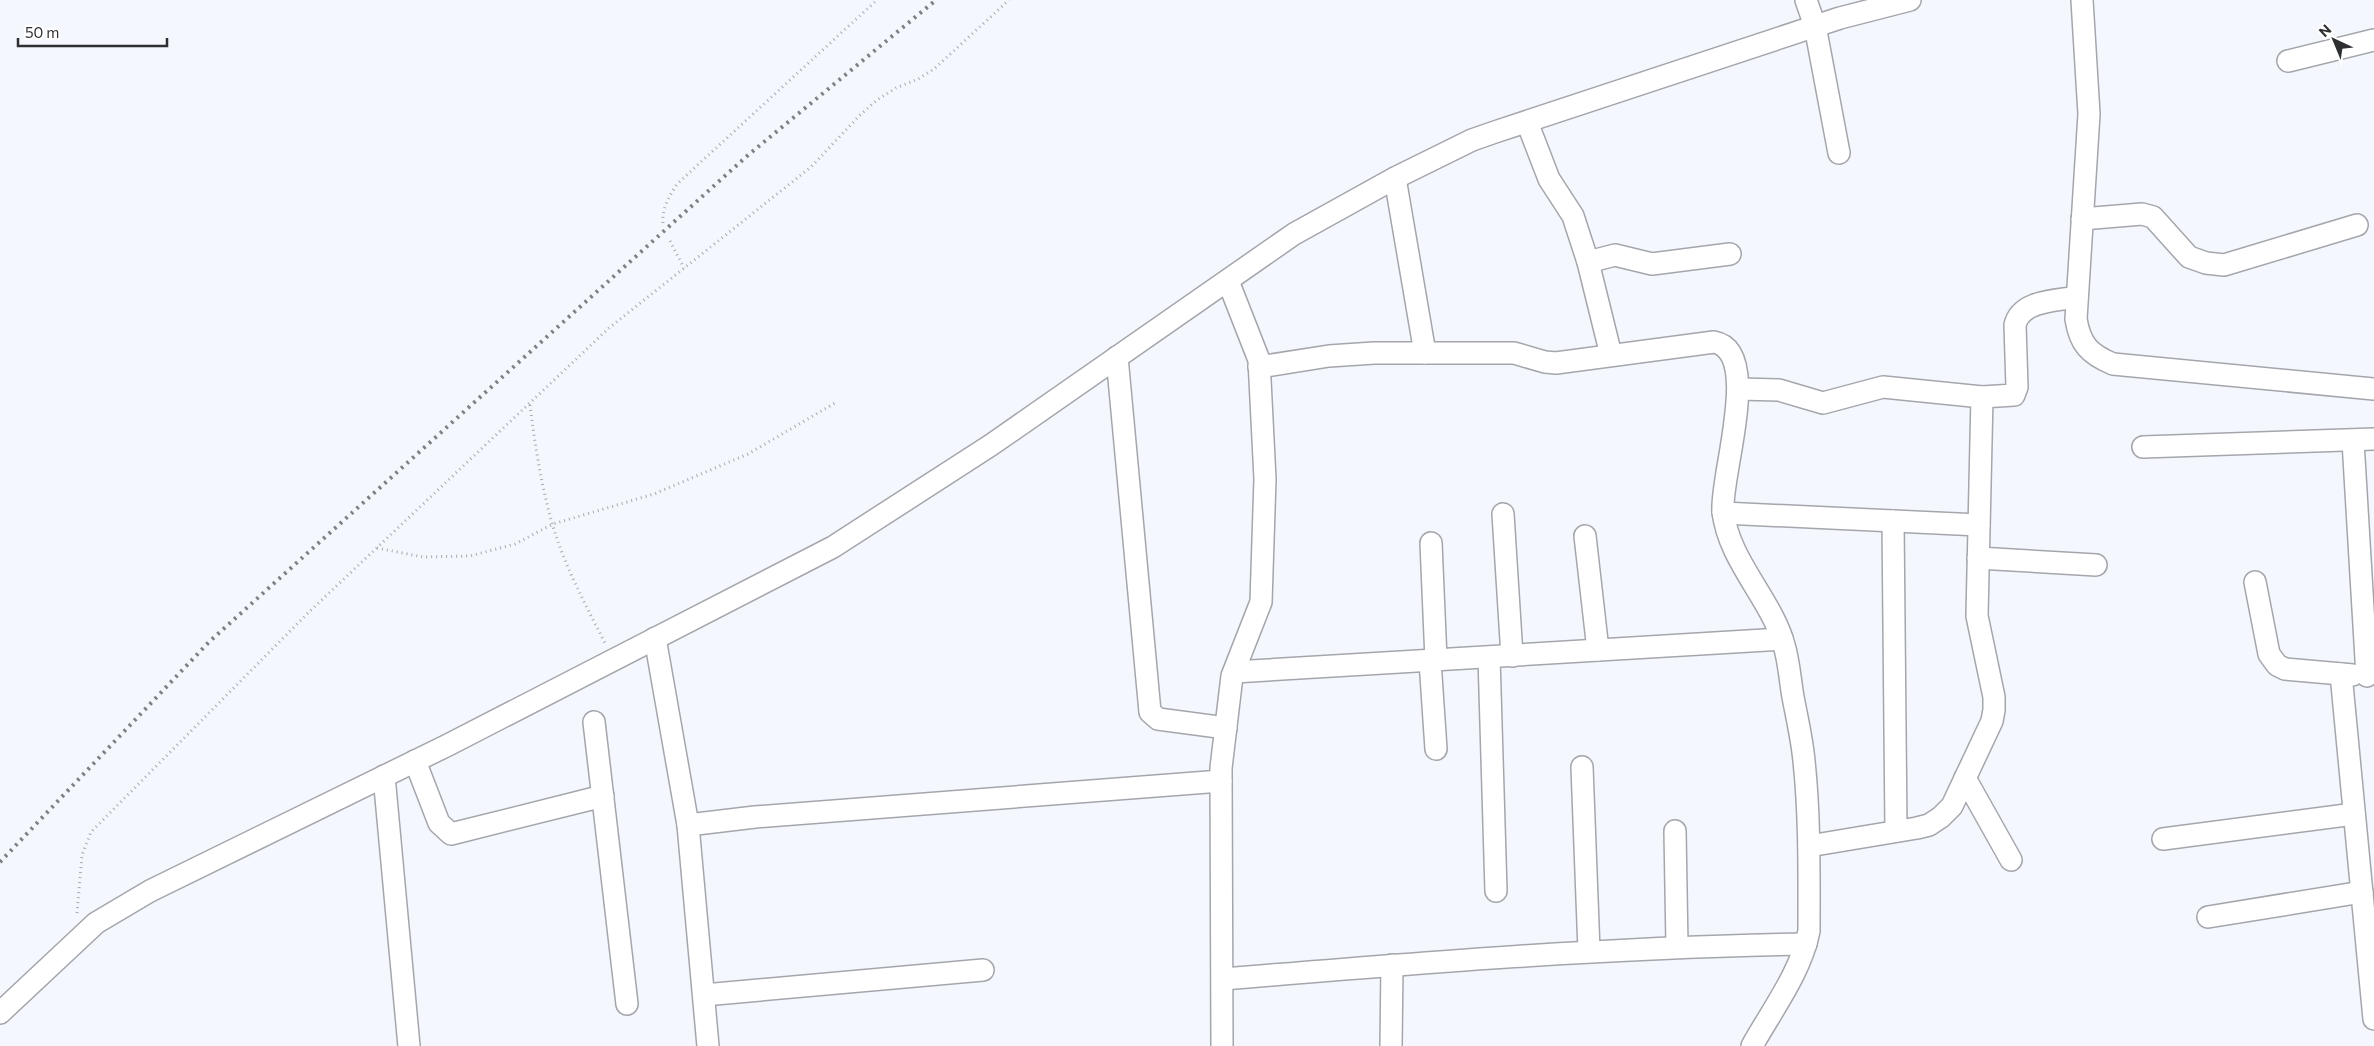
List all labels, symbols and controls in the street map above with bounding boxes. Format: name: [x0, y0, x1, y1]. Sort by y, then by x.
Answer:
scale bar: [18, 15, 166, 47]
north arrow: [2309, 15, 2359, 65]
text: N: [2315, 21, 2334, 40]
text: 50 m: [25, 23, 59, 41]

